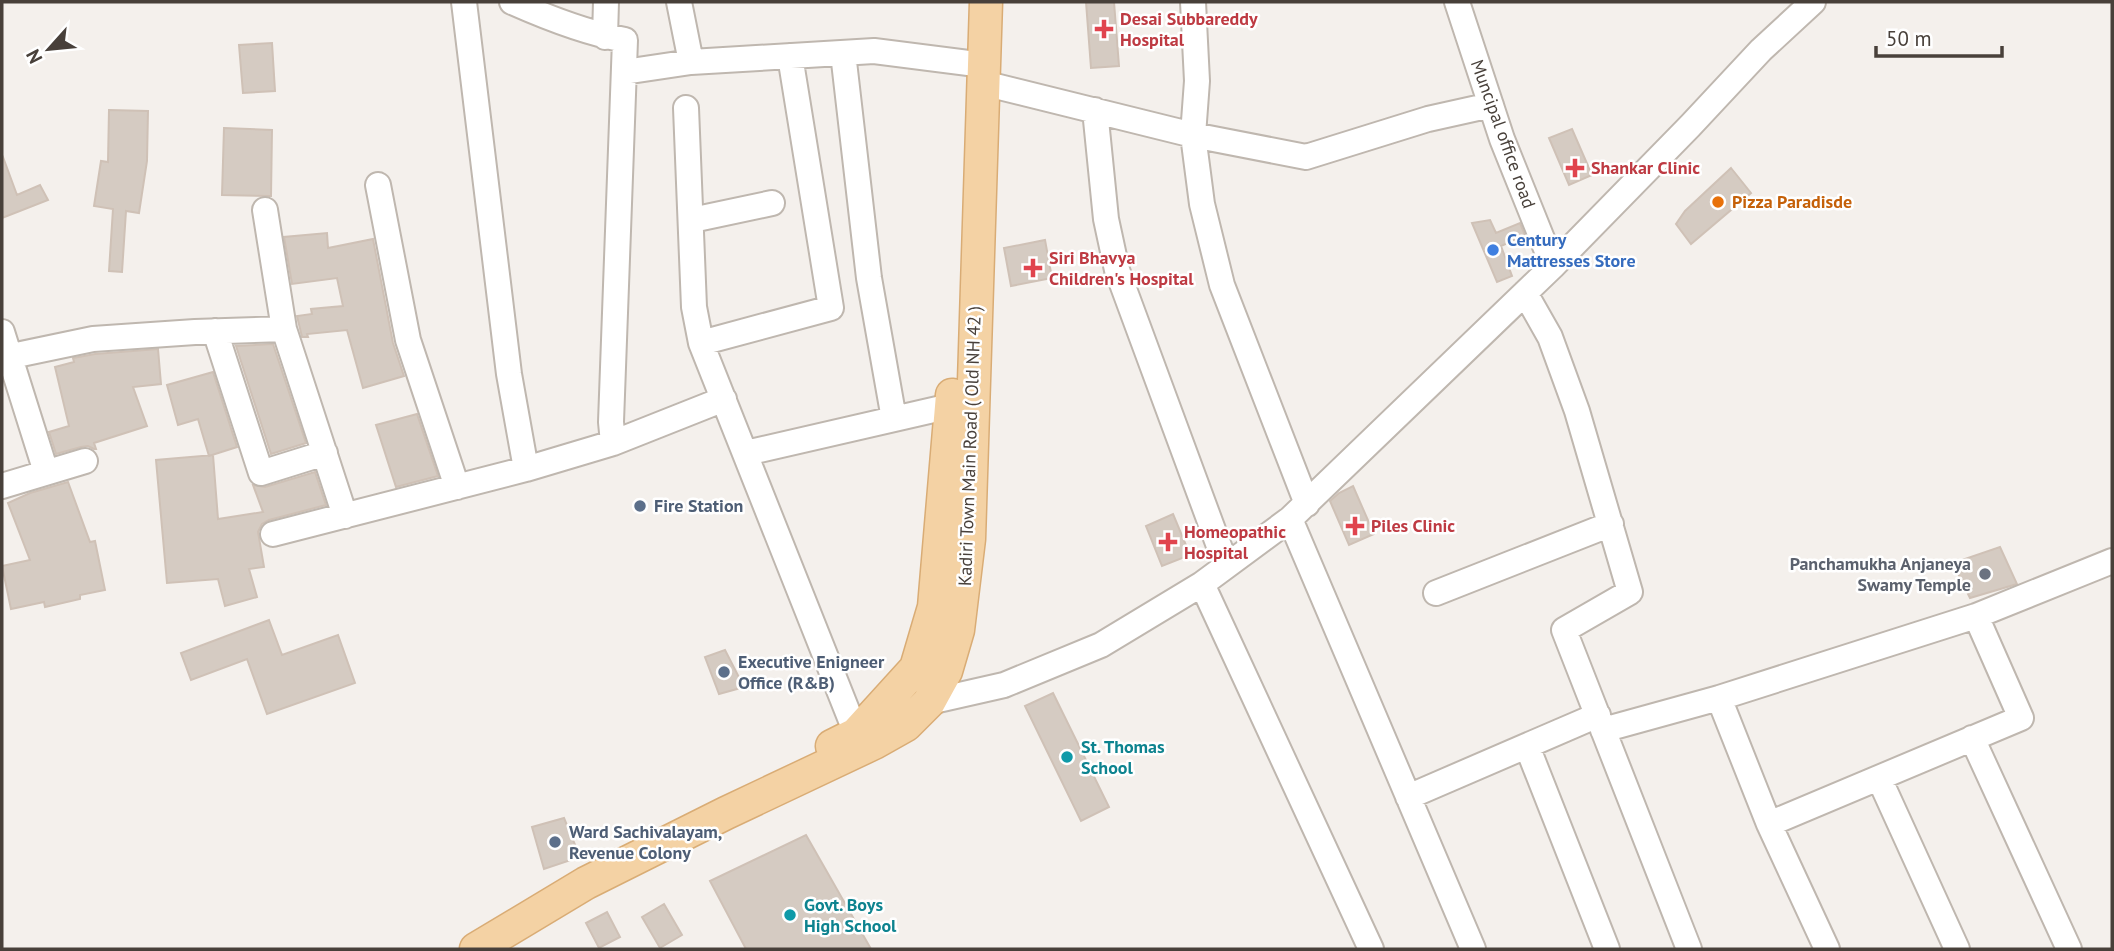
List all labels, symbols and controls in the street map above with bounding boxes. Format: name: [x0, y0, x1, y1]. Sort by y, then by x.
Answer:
place label: Desai Subbareddy Hospital: [1120, 7, 1258, 51]
north arrow: [14, 14, 84, 84]
scale bar: [1876, 14, 2002, 58]
marker: Desai Subbareddy Hospital: [1094, 19, 1114, 39]
text: 50 m: [1886, 25, 1932, 52]
text: N: [20, 46, 47, 68]
street label: Muncipal office road: [1466, 56, 1541, 211]
place label: Shankar Clinic: [1591, 156, 1700, 179]
marker: Shankar Clinic: [1565, 158, 1585, 178]
place label: Pizza Paradisde: [1732, 190, 1852, 213]
marker: Pizza Paradisde: [1710, 194, 1726, 210]
place label: Century Mattresses Store: [1507, 228, 1636, 272]
marker: Century Mattresses Store: [1485, 242, 1501, 258]
place label: Siri Bhavya Children's Hospital: [1049, 246, 1194, 290]
marker: Siri Bhavya Children's Hospital: [1023, 258, 1043, 278]
street label: Kadiri Town Main Road ( Old NH 42 ): [953, 306, 986, 586]
place label: Fire Station: [654, 494, 743, 517]
marker: Fire Station: [632, 498, 648, 514]
place label: Piles Clinic: [1371, 514, 1455, 537]
marker: Piles Clinic: [1345, 516, 1365, 536]
place label: Homeopathic Hospital: [1184, 520, 1286, 564]
marker: Homeopathic Hospital: [1158, 532, 1178, 552]
place label: Panchamukha Anjaneya Swamy Temple: [1790, 552, 1971, 596]
marker: Panchamukha Anjaneya Swamy Temple: [1977, 566, 1993, 582]
place label: Executive Enigneer Office (R&B): [738, 650, 885, 694]
marker: Executive Enigneer Office (R&B): [716, 664, 732, 680]
place label: St. Thomas School: [1081, 735, 1165, 779]
marker: St. Thomas School: [1059, 749, 1075, 765]
place label: Ward Sachivalayam, Revenue Colony: [569, 820, 722, 864]
marker: Ward Sachivalayam, Revenue Colony: [547, 834, 563, 850]
place label: Govt. Boys High School: [804, 893, 897, 937]
marker: Govt. Boys High School: [782, 907, 798, 923]

